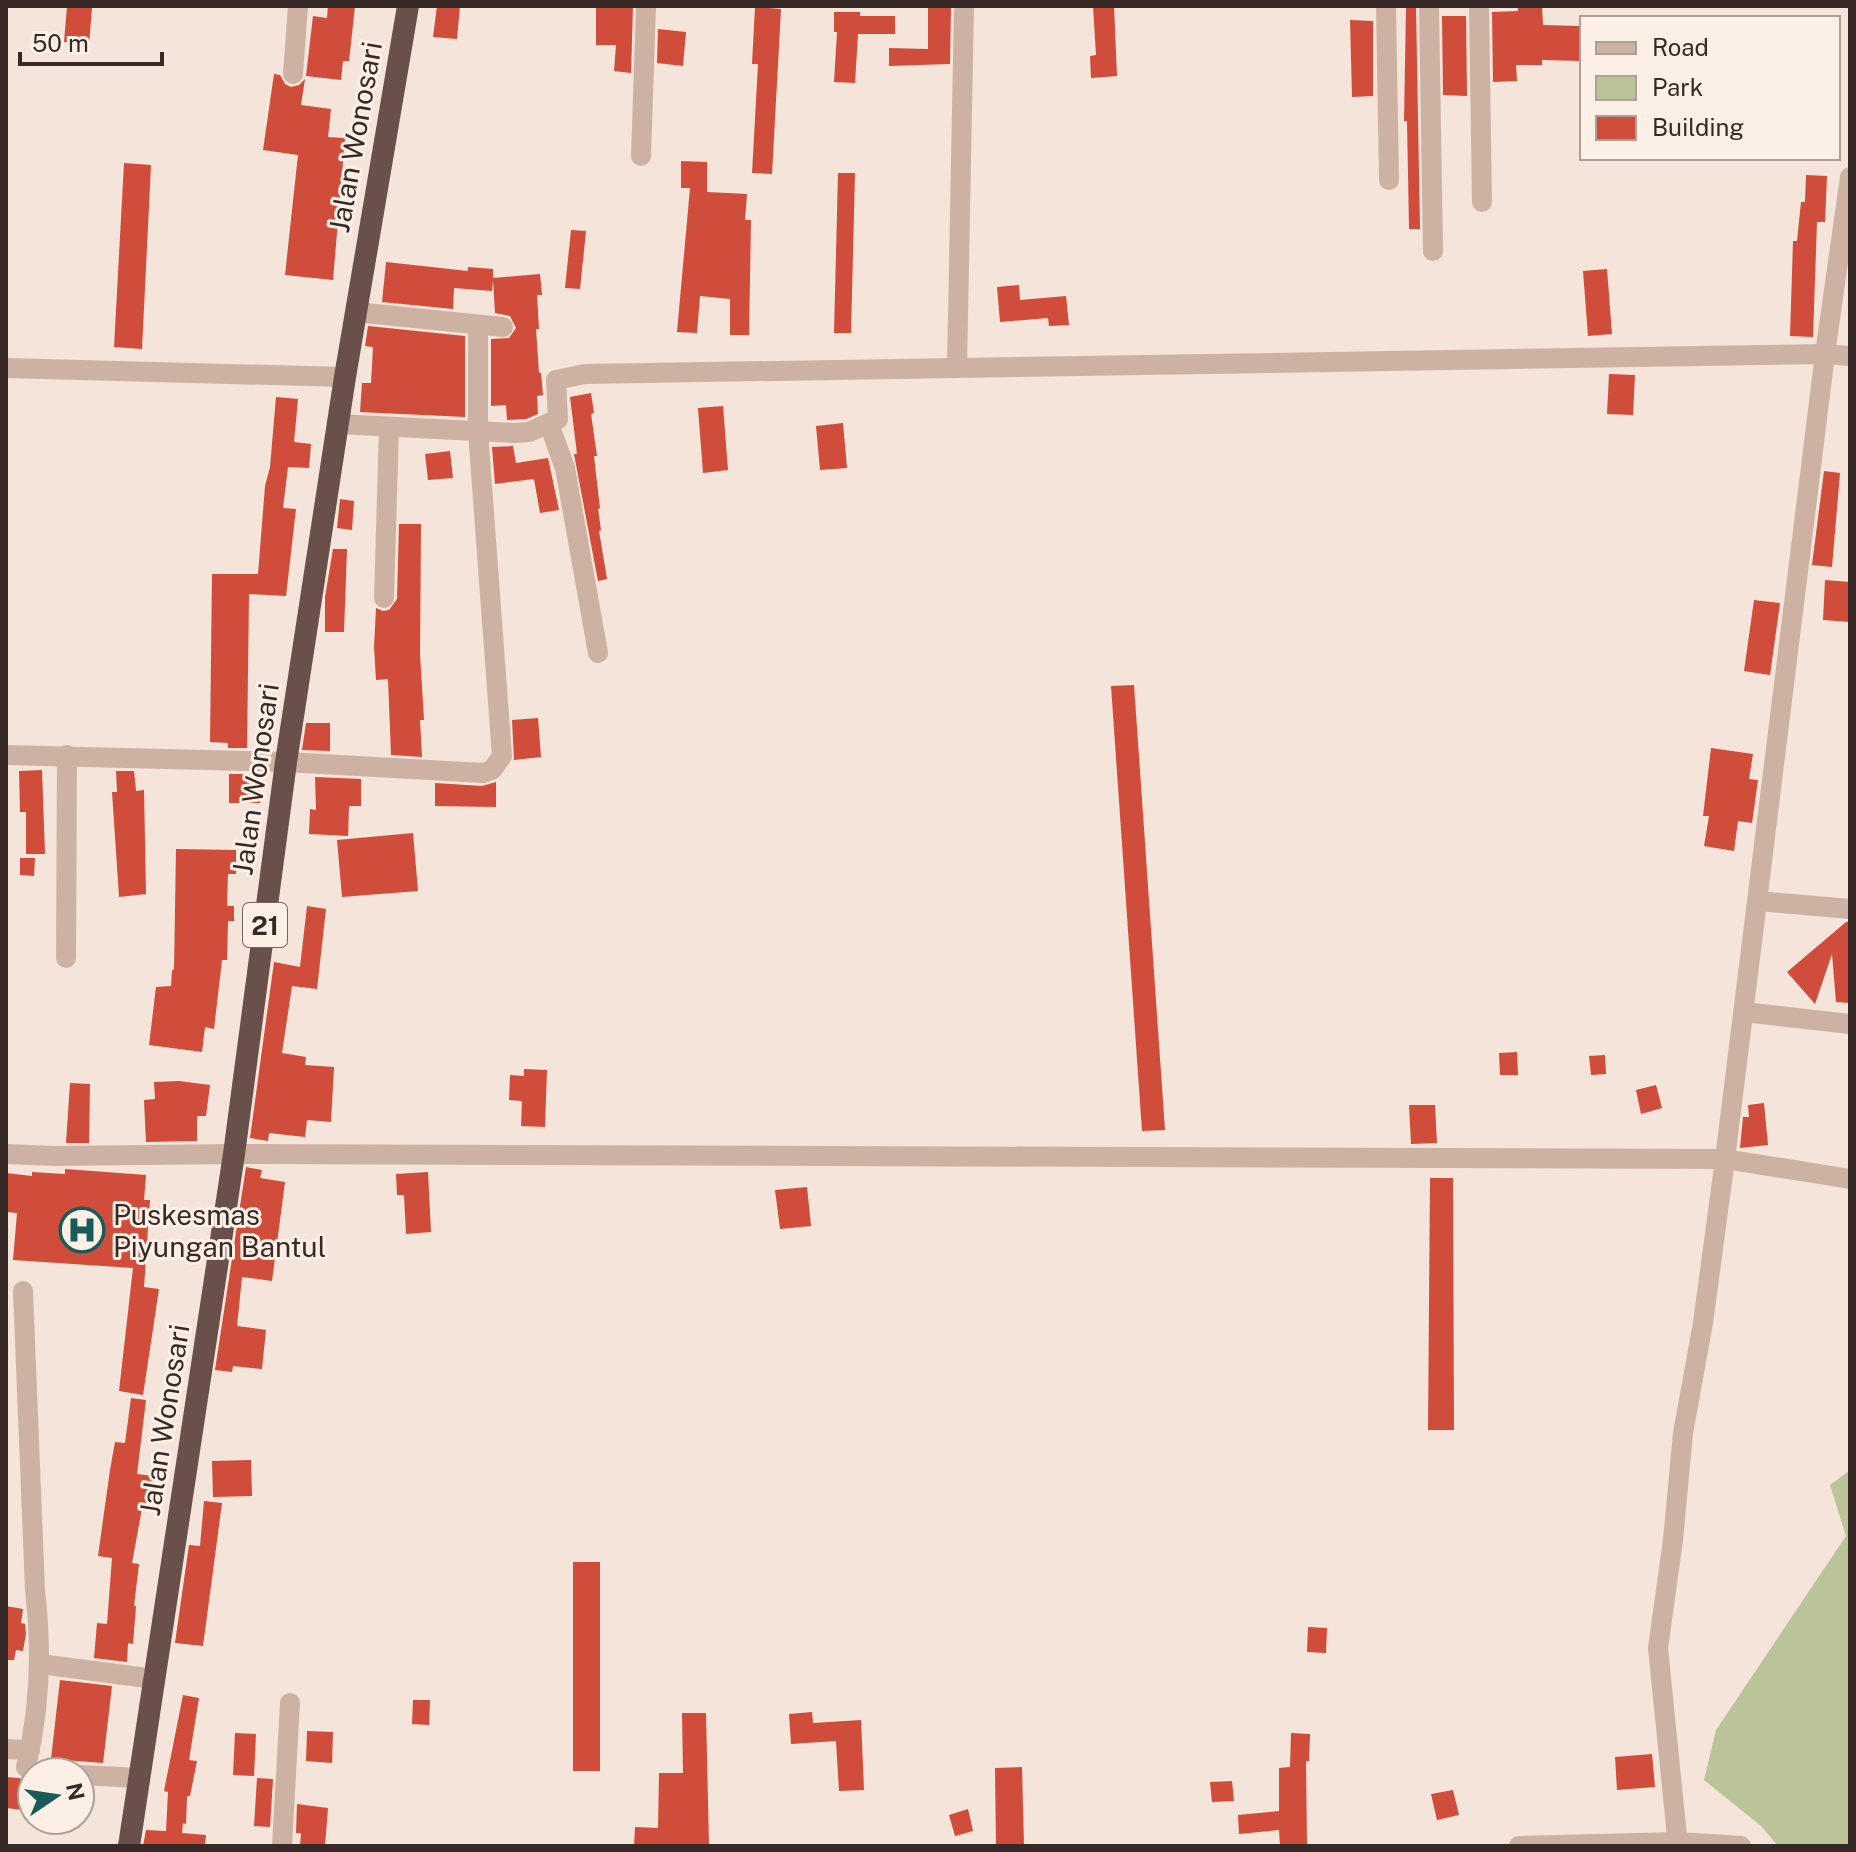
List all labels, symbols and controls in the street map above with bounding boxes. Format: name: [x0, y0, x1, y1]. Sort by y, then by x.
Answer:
scale bar: [20, 16, 162, 66]
legend: [1580, 16, 1840, 160]
text: 50 m: [32, 29, 89, 57]
text: Road: [1652, 33, 1709, 61]
street label: Jalan Wonosari: [322, 39, 388, 235]
text: Park: [1652, 73, 1703, 101]
text: Building: [1652, 113, 1744, 141]
street label: Jalan Wonosari: [225, 681, 285, 877]
road number: 21: [243, 903, 287, 947]
place label: Puskesmas Piyungan Bantul: [113, 1198, 326, 1263]
hospital icon: Puskesmas Piyungan Bantul: [58, 1206, 106, 1254]
street label: Jalan Wonosari: [133, 1322, 195, 1518]
north arrow: [16, 1756, 96, 1836]
text: N: [61, 1780, 90, 1803]

